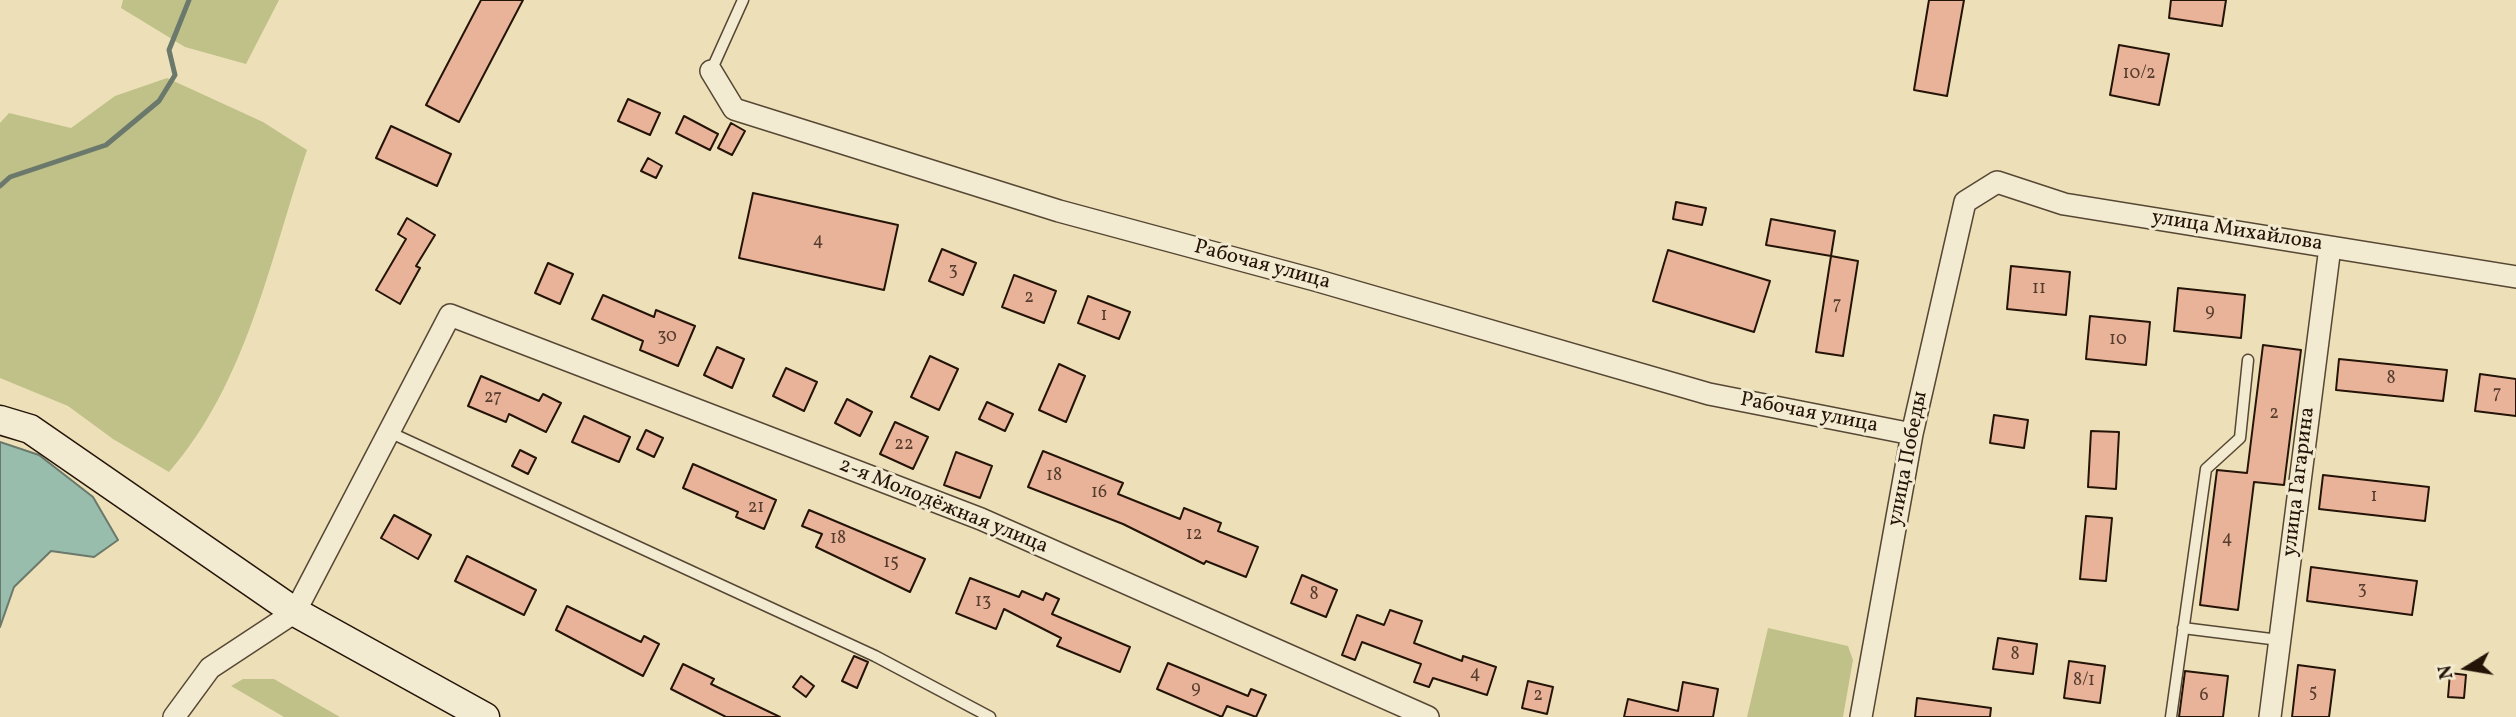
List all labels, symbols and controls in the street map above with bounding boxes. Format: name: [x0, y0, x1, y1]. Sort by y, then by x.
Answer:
house number: 10/2: [2122, 64, 2156, 86]
street label: улица Михайлова: [2150, 206, 2324, 258]
house number: 4: [813, 231, 823, 253]
street label: Рабочая улица: [1191, 236, 1333, 296]
house number: 3: [948, 261, 958, 283]
house number: 11: [2032, 279, 2046, 301]
house number: 2: [1024, 288, 1034, 310]
house number: 7: [1833, 295, 1841, 317]
house number: 9: [2205, 302, 2215, 324]
house number: 1: [1101, 306, 1107, 328]
house number: 30: [657, 327, 677, 349]
house number: 10: [2109, 330, 2127, 352]
house number: 8: [2386, 369, 2396, 391]
house number: 7: [2493, 384, 2501, 406]
house number: 27: [484, 388, 502, 410]
street label: Рабочая улица: [1738, 388, 1880, 440]
street label: улица Победы: [1884, 389, 1934, 529]
house number: 2: [2269, 404, 2279, 426]
street label: улица Гагарина: [2278, 406, 2322, 558]
house number: 22: [894, 435, 914, 457]
street label: 2-я Молодёжная улица: [835, 453, 1051, 561]
house number: 18: [1046, 466, 1062, 488]
house number: 16: [1091, 483, 1107, 505]
house number: 1: [2371, 487, 2377, 509]
house number: 21: [748, 498, 764, 520]
house number: 12: [1186, 525, 1202, 547]
house number: 18: [830, 529, 846, 551]
house number: 4: [2222, 529, 2232, 551]
house number: 15: [883, 553, 899, 575]
house number: 3: [2357, 580, 2367, 602]
house number: 8: [1309, 585, 1319, 607]
house number: 13: [975, 592, 991, 614]
north arrow: [2432, 633, 2502, 703]
house number: 8: [2010, 645, 2020, 667]
text: N: [2432, 663, 2460, 681]
house number: 4: [1470, 664, 1480, 686]
house number: 8/1: [2073, 671, 2095, 693]
house number: 9: [1191, 679, 1201, 701]
house number: 5: [2309, 683, 2317, 705]
house number: 2: [1533, 686, 1543, 708]
house number: 6: [2199, 686, 2209, 708]

